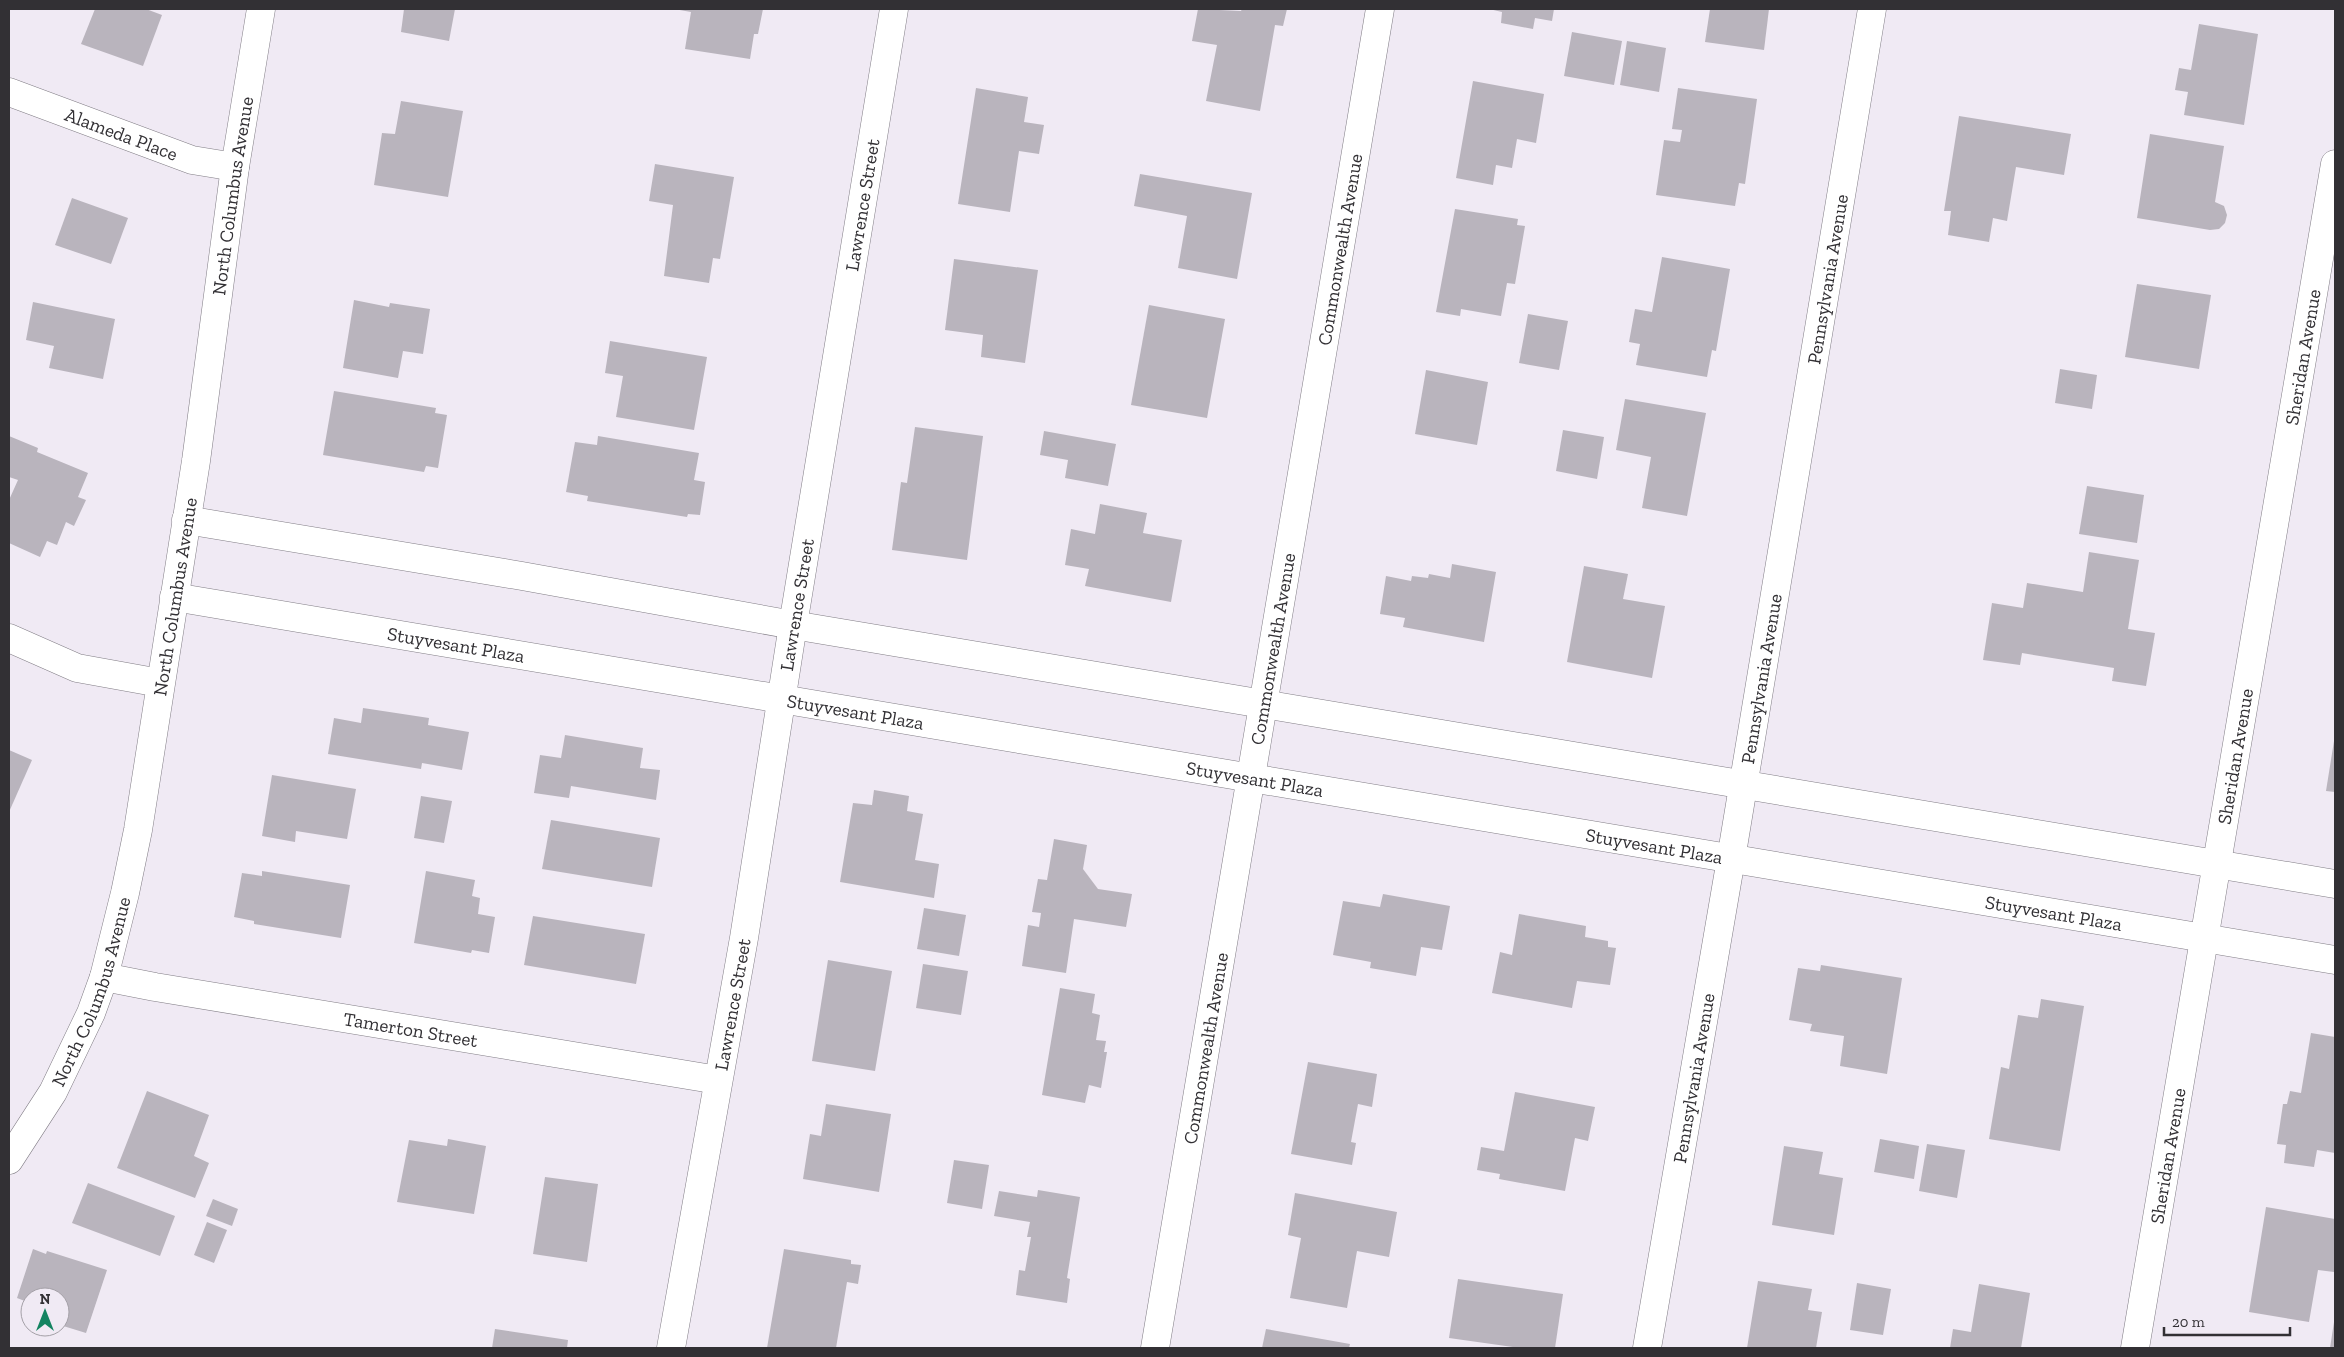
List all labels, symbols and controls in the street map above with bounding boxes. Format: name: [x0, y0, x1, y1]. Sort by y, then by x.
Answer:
street label: North Columbus Avenue: [207, 95, 258, 297]
street label: Alameda Place: [62, 102, 181, 165]
street label: Lawrence Street: [840, 137, 884, 273]
street label: Commonwealth Avenue: [1312, 152, 1367, 347]
street label: Pennsylvania Avenue: [1802, 192, 1853, 366]
street label: Sheridan Avenue: [2280, 287, 2325, 427]
street label: North Columbus Avenue: [148, 496, 202, 698]
street label: Lawrence Street: [775, 537, 819, 672]
street label: Commonwealth Avenue: [1245, 551, 1300, 746]
street label: Pennsylvania Avenue: [1735, 592, 1786, 765]
street label: Stuyvesant Plaza: [386, 622, 526, 667]
street label: Sheridan Avenue: [2212, 687, 2258, 826]
street label: Stuyvesant Plaza: [785, 689, 926, 734]
street label: Stuyvesant Plaza: [1185, 756, 1325, 801]
street label: Stuyvesant Plaza: [1584, 823, 1725, 868]
street label: Stuyvesant Plaza: [1983, 890, 2124, 936]
street label: North Columbus Avenue: [46, 894, 135, 1090]
street label: Lawrence Street: [709, 937, 755, 1072]
street label: Commonwealth Avenue: [1178, 950, 1233, 1146]
street label: Pennsylvania Avenue: [1667, 991, 1719, 1165]
street label: Tamerton Street: [342, 1007, 479, 1052]
street label: Sheridan Avenue: [2145, 1086, 2190, 1225]
north arrow: [20, 1287, 70, 1337]
text: N: [40, 1291, 51, 1308]
scale bar: [2164, 1304, 2290, 1336]
text: 20 m: [2172, 1313, 2205, 1331]

